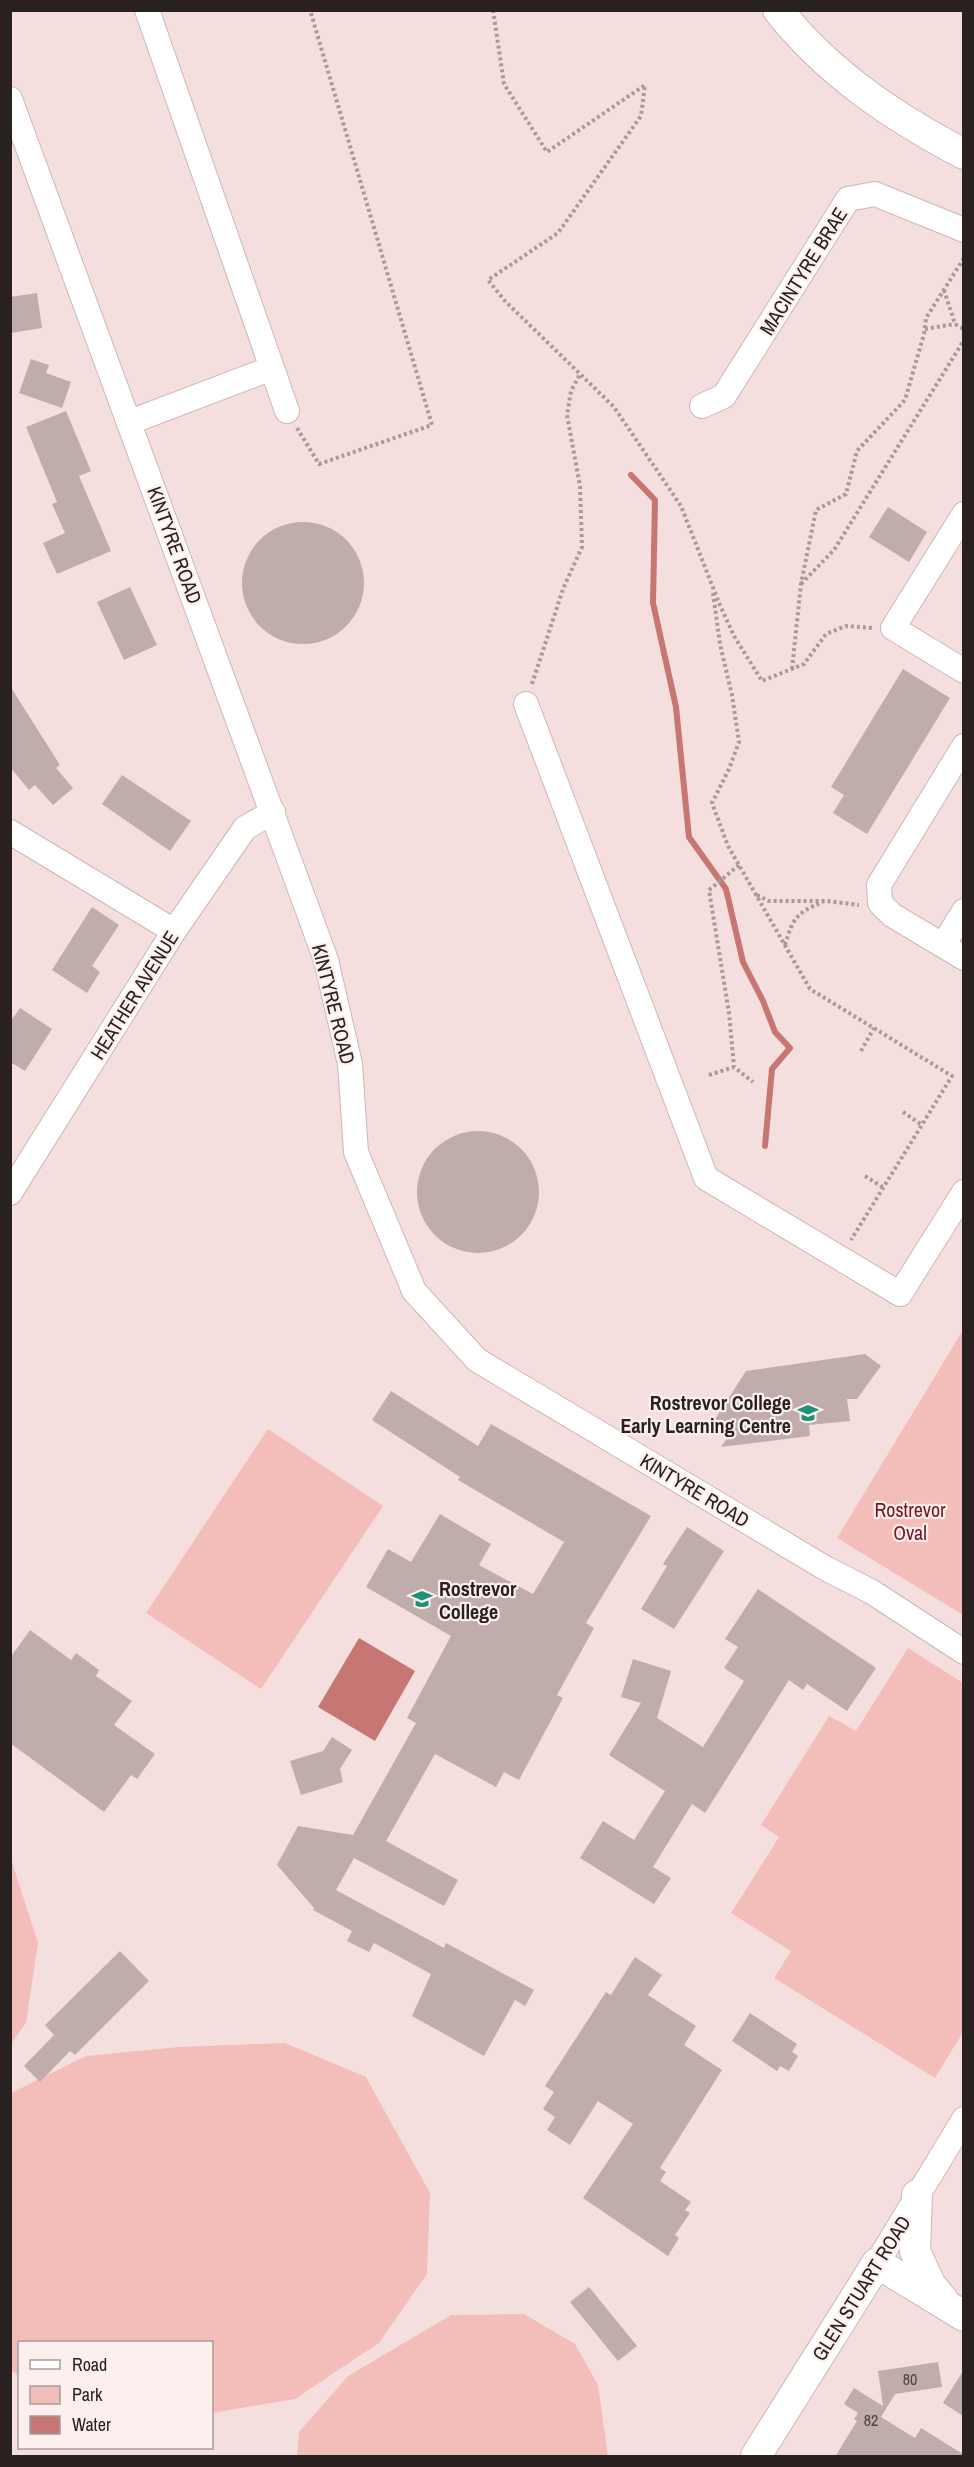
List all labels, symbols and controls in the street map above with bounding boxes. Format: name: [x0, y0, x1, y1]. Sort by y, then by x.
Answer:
street label: MACINTYRE BRAE: [753, 202, 853, 340]
street label: KINTYRE ROAD: [141, 483, 209, 607]
street label: HEATHER AVENUE: [84, 925, 184, 1065]
street label: KINTYRE ROAD: [306, 941, 362, 1067]
place label: Rostrevor College Early Learning Centre: [621, 1389, 791, 1439]
school or university icon: Rostrevor College Early Learning Centre: [796, 1401, 820, 1425]
street label: KINTYRE ROAD: [635, 1447, 755, 1533]
park label: Rostrevor Oval: [874, 1496, 946, 1546]
place label: Rostrevor College: [439, 1575, 517, 1625]
school or university icon: Rostrevor College: [410, 1587, 434, 1611]
street label: GLEN STUART ROAD: [806, 2210, 916, 2366]
legend: [18, 2341, 213, 2449]
text: Road: [72, 2352, 107, 2377]
house number: 80: [903, 2368, 917, 2390]
text: Park: [72, 2382, 103, 2407]
house number: 82: [864, 2409, 878, 2431]
text: Water: [72, 2412, 111, 2437]

